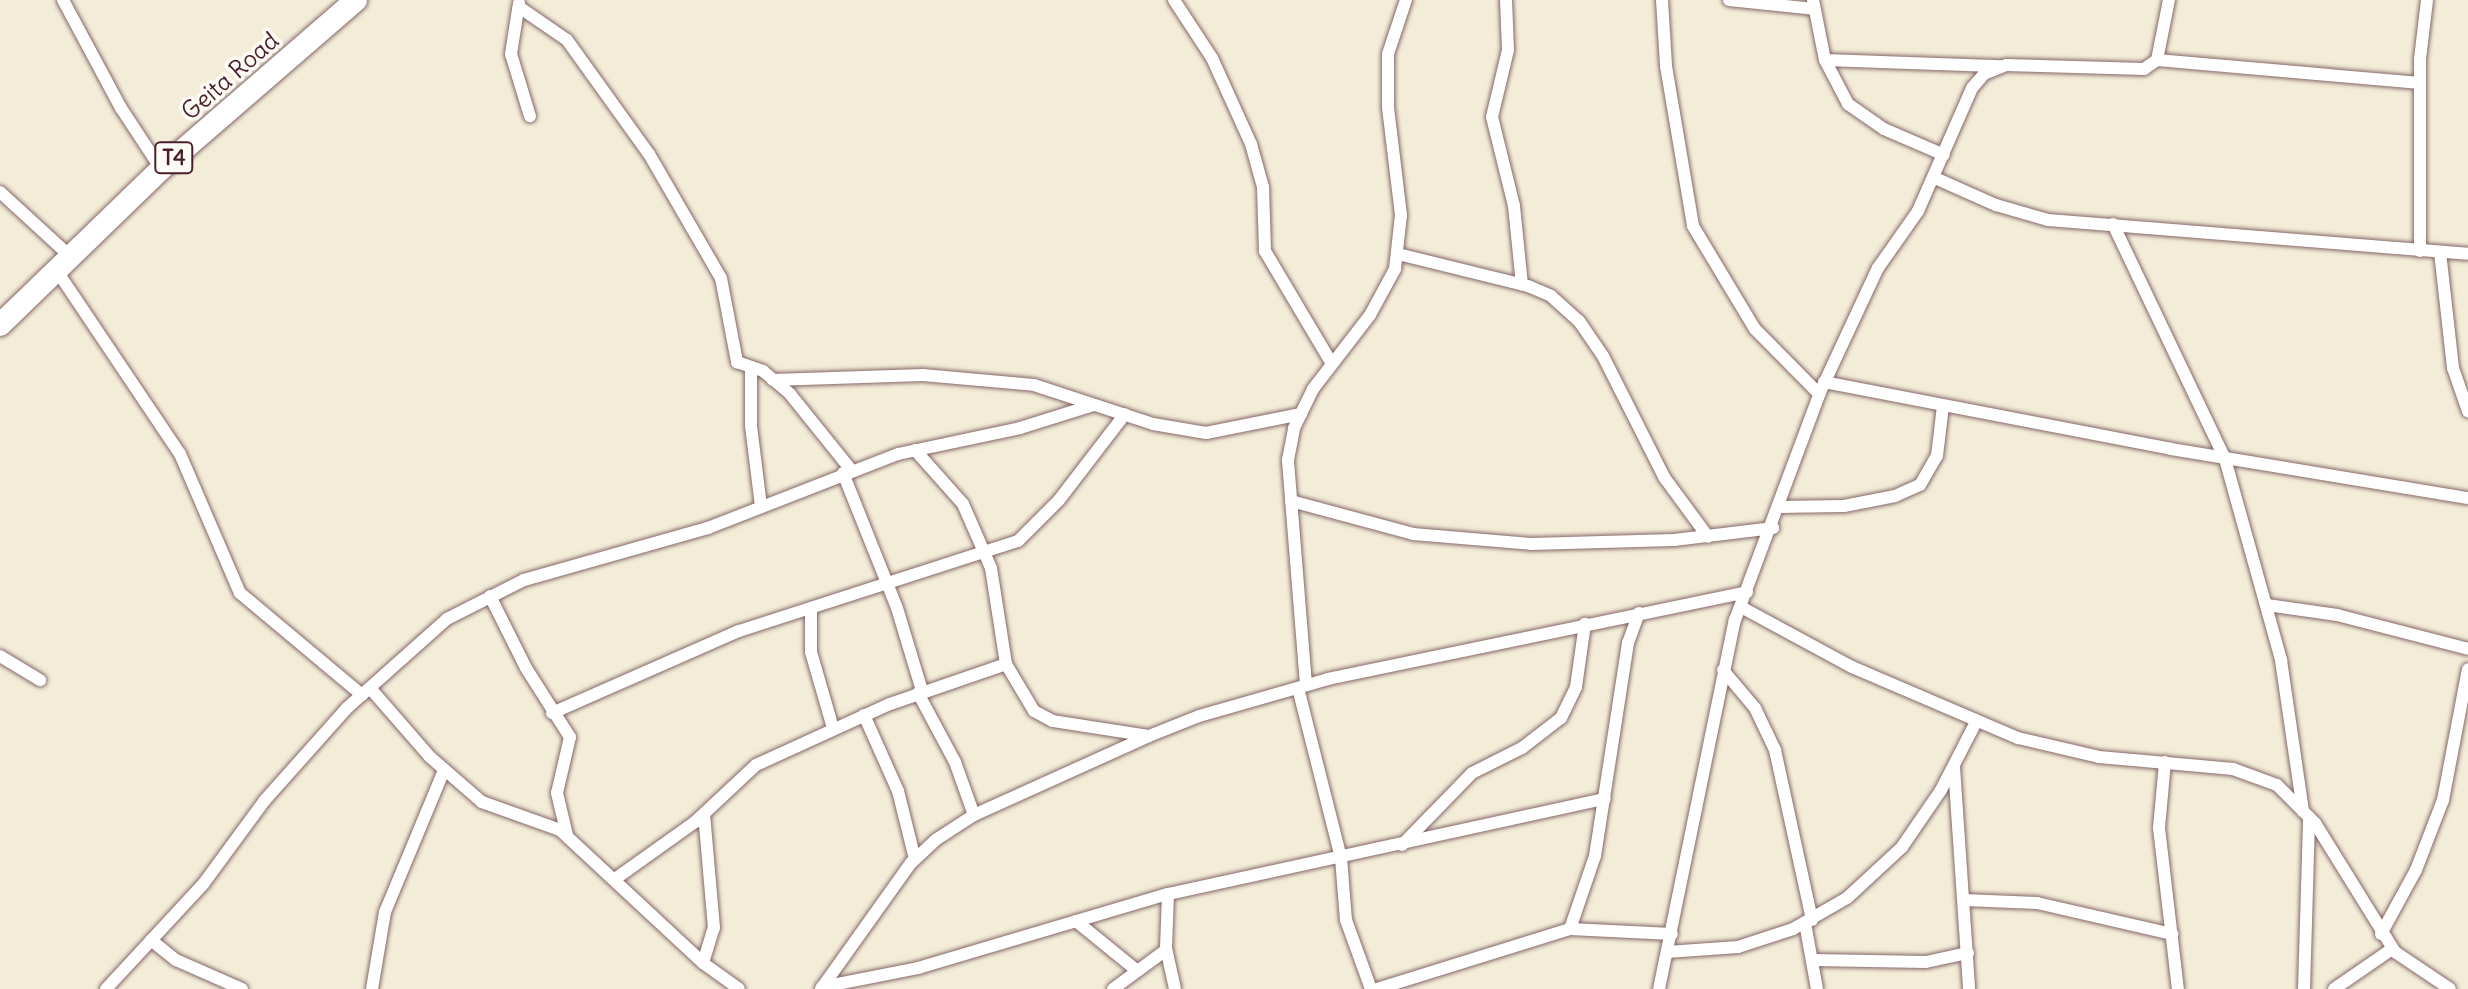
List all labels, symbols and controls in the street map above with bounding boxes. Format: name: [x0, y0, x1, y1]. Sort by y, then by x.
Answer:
street label: Geita Road: [175, 26, 285, 126]
road number: T4: [154, 140, 194, 176]

